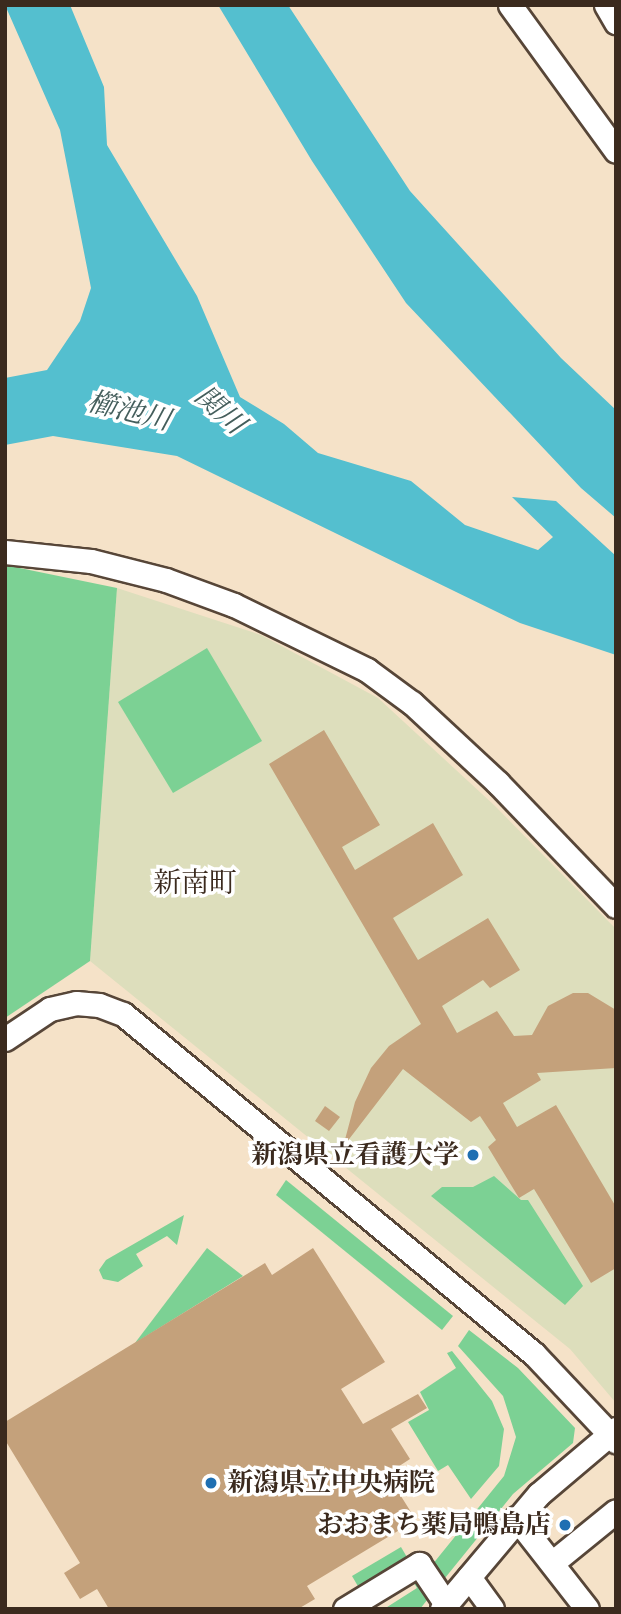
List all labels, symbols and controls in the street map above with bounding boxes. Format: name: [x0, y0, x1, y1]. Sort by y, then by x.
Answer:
water label: 関川: [188, 379, 252, 441]
water label: 櫛池川: [84, 385, 174, 437]
district label: 新南町: [153, 866, 237, 900]
place label: 新潟県立看護大学: [251, 1139, 459, 1171]
marker: 新潟県立看護大学: [465, 1147, 481, 1163]
place label: 新潟県立中央病院: [227, 1467, 435, 1499]
marker: 新潟県立中央病院: [201, 1473, 221, 1493]
place label: おおまち薬局鴨島店: [317, 1509, 551, 1541]
marker: おおまち薬局鴨島店: [557, 1517, 573, 1533]

